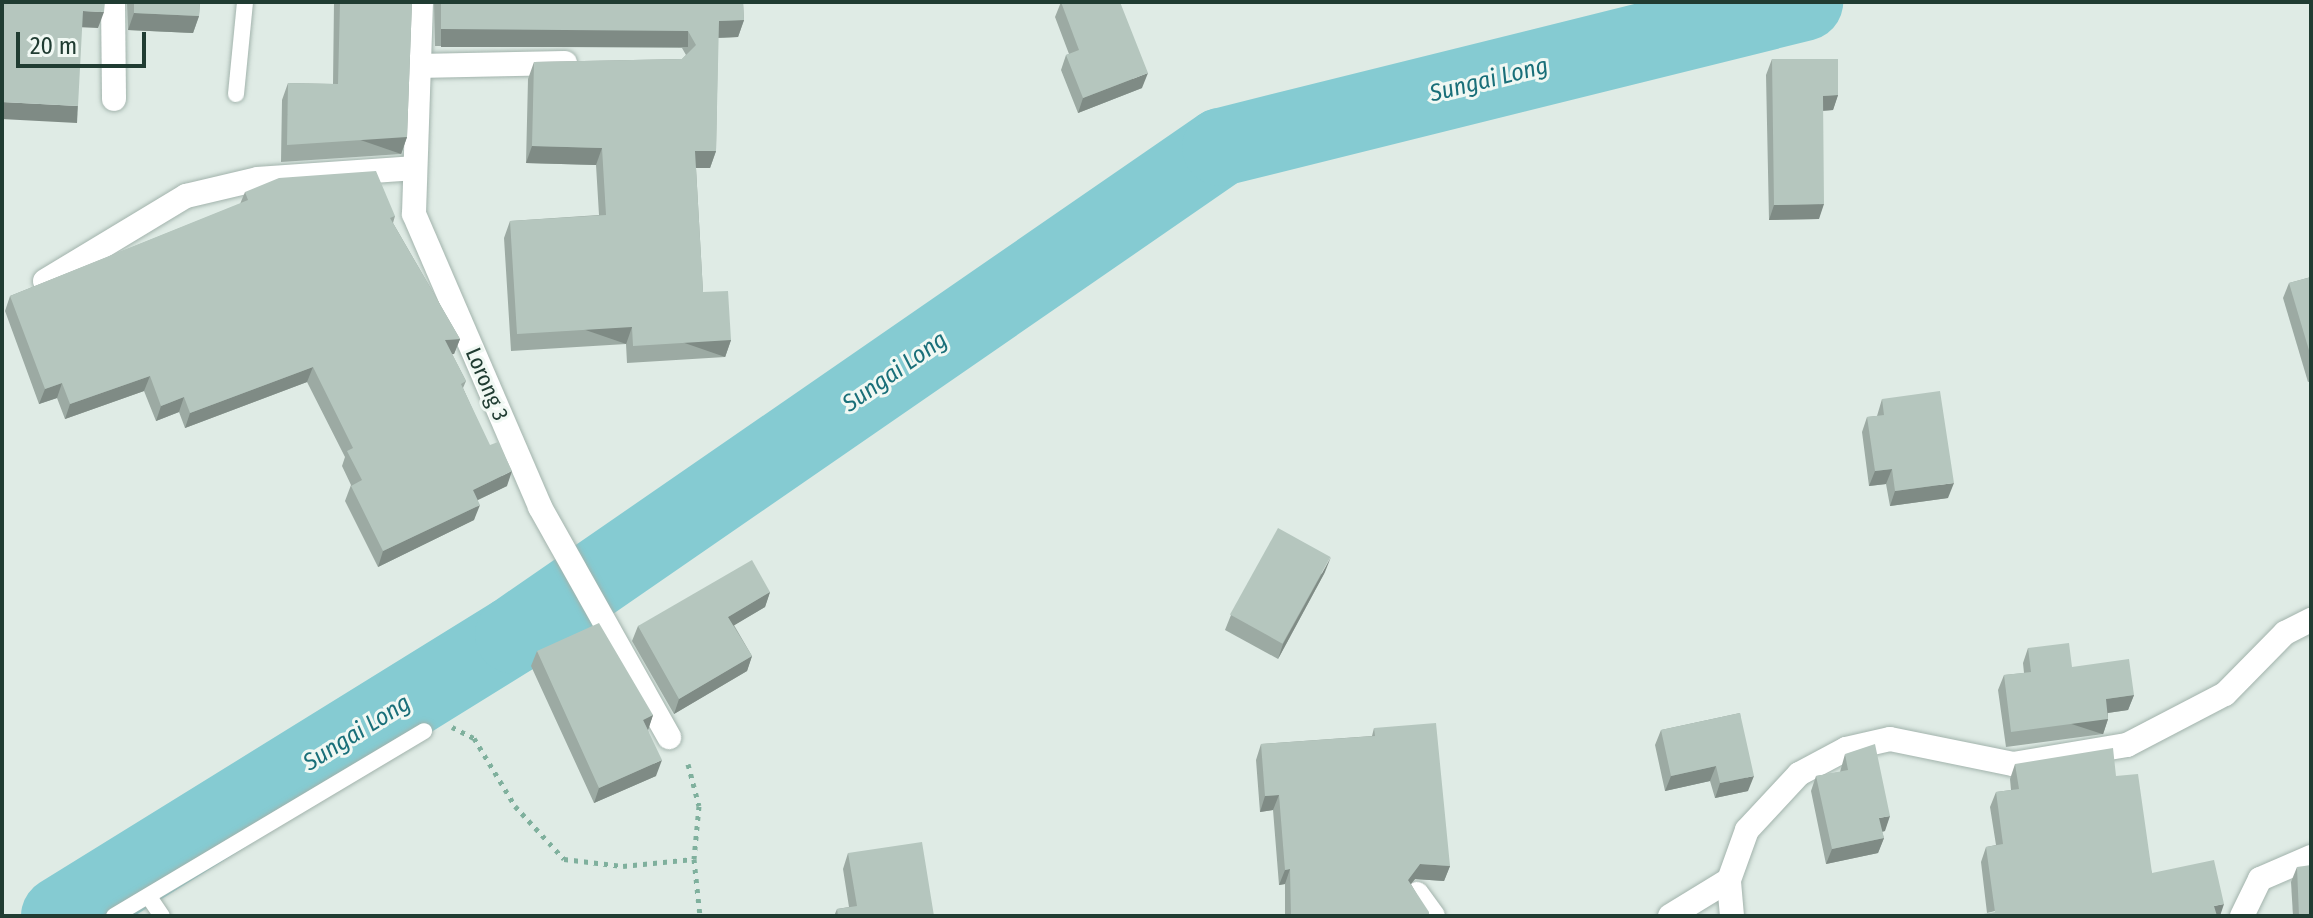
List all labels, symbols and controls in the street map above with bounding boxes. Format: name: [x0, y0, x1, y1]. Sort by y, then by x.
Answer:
scale bar: [20, 16, 150, 66]
text: 20 m: [30, 32, 77, 60]
water label: Sungai Long: [1427, 51, 1551, 109]
water label: Sungai Long: [837, 326, 953, 418]
street label: Lorong 3: [460, 344, 514, 424]
water label: Sungai Long: [298, 689, 416, 777]

